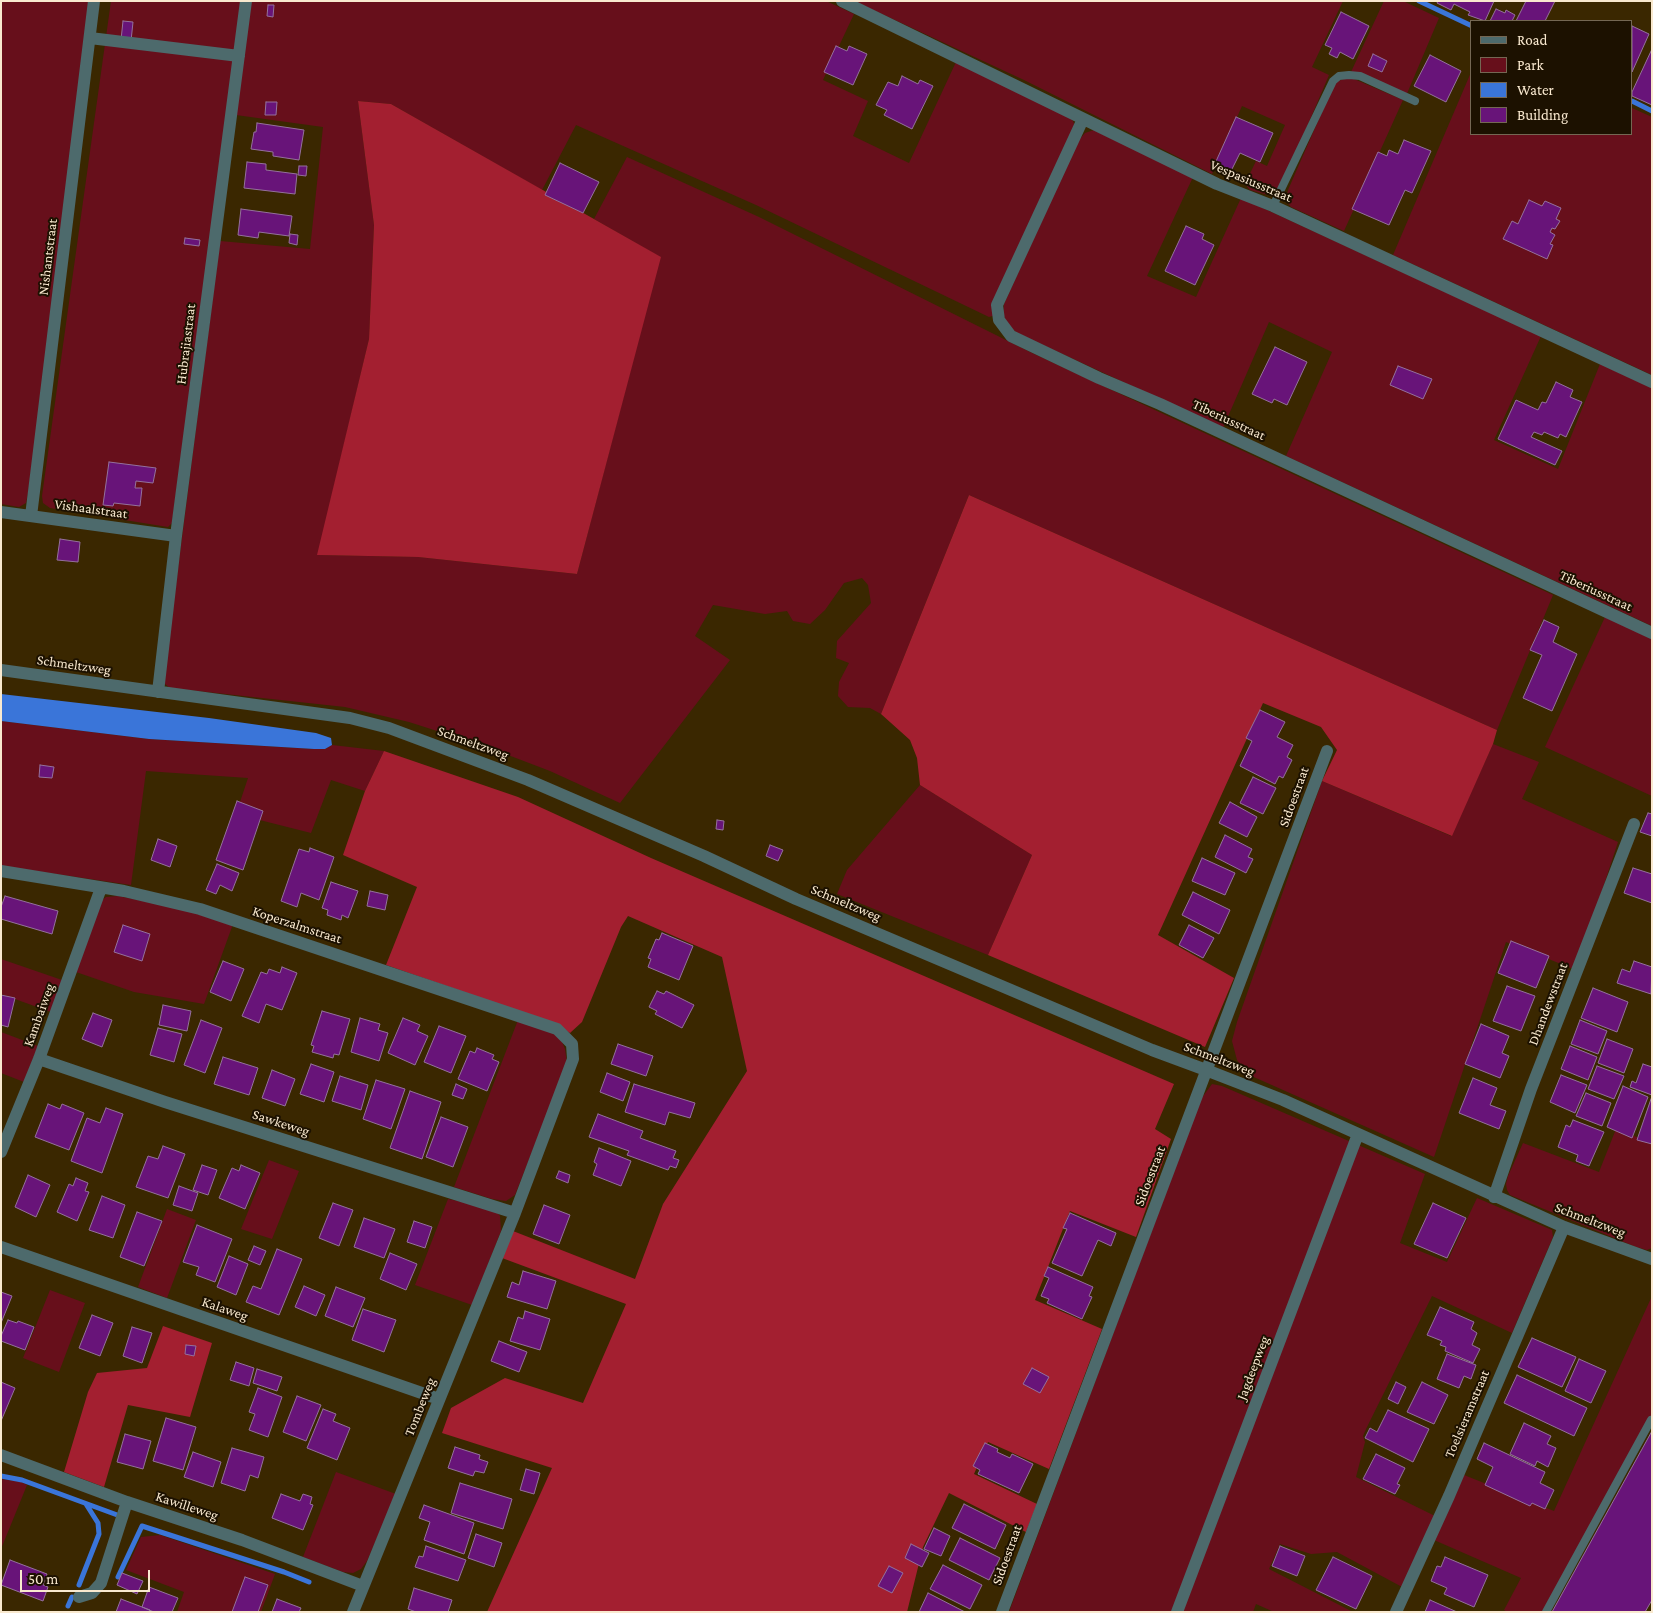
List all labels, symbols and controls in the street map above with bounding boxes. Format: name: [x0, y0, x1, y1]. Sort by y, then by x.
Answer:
legend: [1470, 20, 1633, 135]
text: Road: [1517, 32, 1547, 48]
text: Park: [1517, 57, 1544, 73]
text: Water: [1517, 82, 1554, 98]
text: Building: [1517, 107, 1568, 123]
street label: Vespasiusstraat: [1208, 156, 1294, 206]
street label: Nishantstraat: [35, 218, 61, 296]
street label: Hubrajiastraat: [173, 303, 199, 385]
street label: Tiberiusstraat: [1190, 396, 1268, 444]
street label: Vishaalstraat: [53, 496, 129, 522]
street label: Tiberiusstraat: [1557, 567, 1635, 615]
street label: Schmeltzweg: [36, 652, 112, 678]
street label: Schmeltzweg: [435, 722, 511, 764]
street label: Sidoestraat: [1275, 764, 1313, 830]
street label: Schmeltzweg: [808, 881, 884, 925]
street label: Koperzalmstraat: [250, 903, 344, 947]
street label: Dhandewstraat: [1525, 960, 1571, 1048]
street label: Kambaiweg: [20, 981, 58, 1049]
street label: Schmeltzweg: [1181, 1038, 1257, 1080]
street label: Sawkeweg: [250, 1106, 312, 1140]
street label: Sidoestraat: [1131, 1144, 1169, 1208]
street label: Schmeltzweg: [1552, 1199, 1628, 1241]
street label: Kalaweg: [200, 1293, 250, 1325]
street label: Jagdeepweg: [1233, 1334, 1273, 1402]
street label: Toelsieramstraat: [1441, 1367, 1493, 1461]
street label: Tombeweg: [401, 1375, 439, 1439]
street label: Kawilleweg: [154, 1488, 220, 1524]
street label: Sidoestraat: [988, 1522, 1026, 1588]
scale bar: [22, 1560, 152, 1592]
text: 50 m: [28, 1571, 58, 1587]

